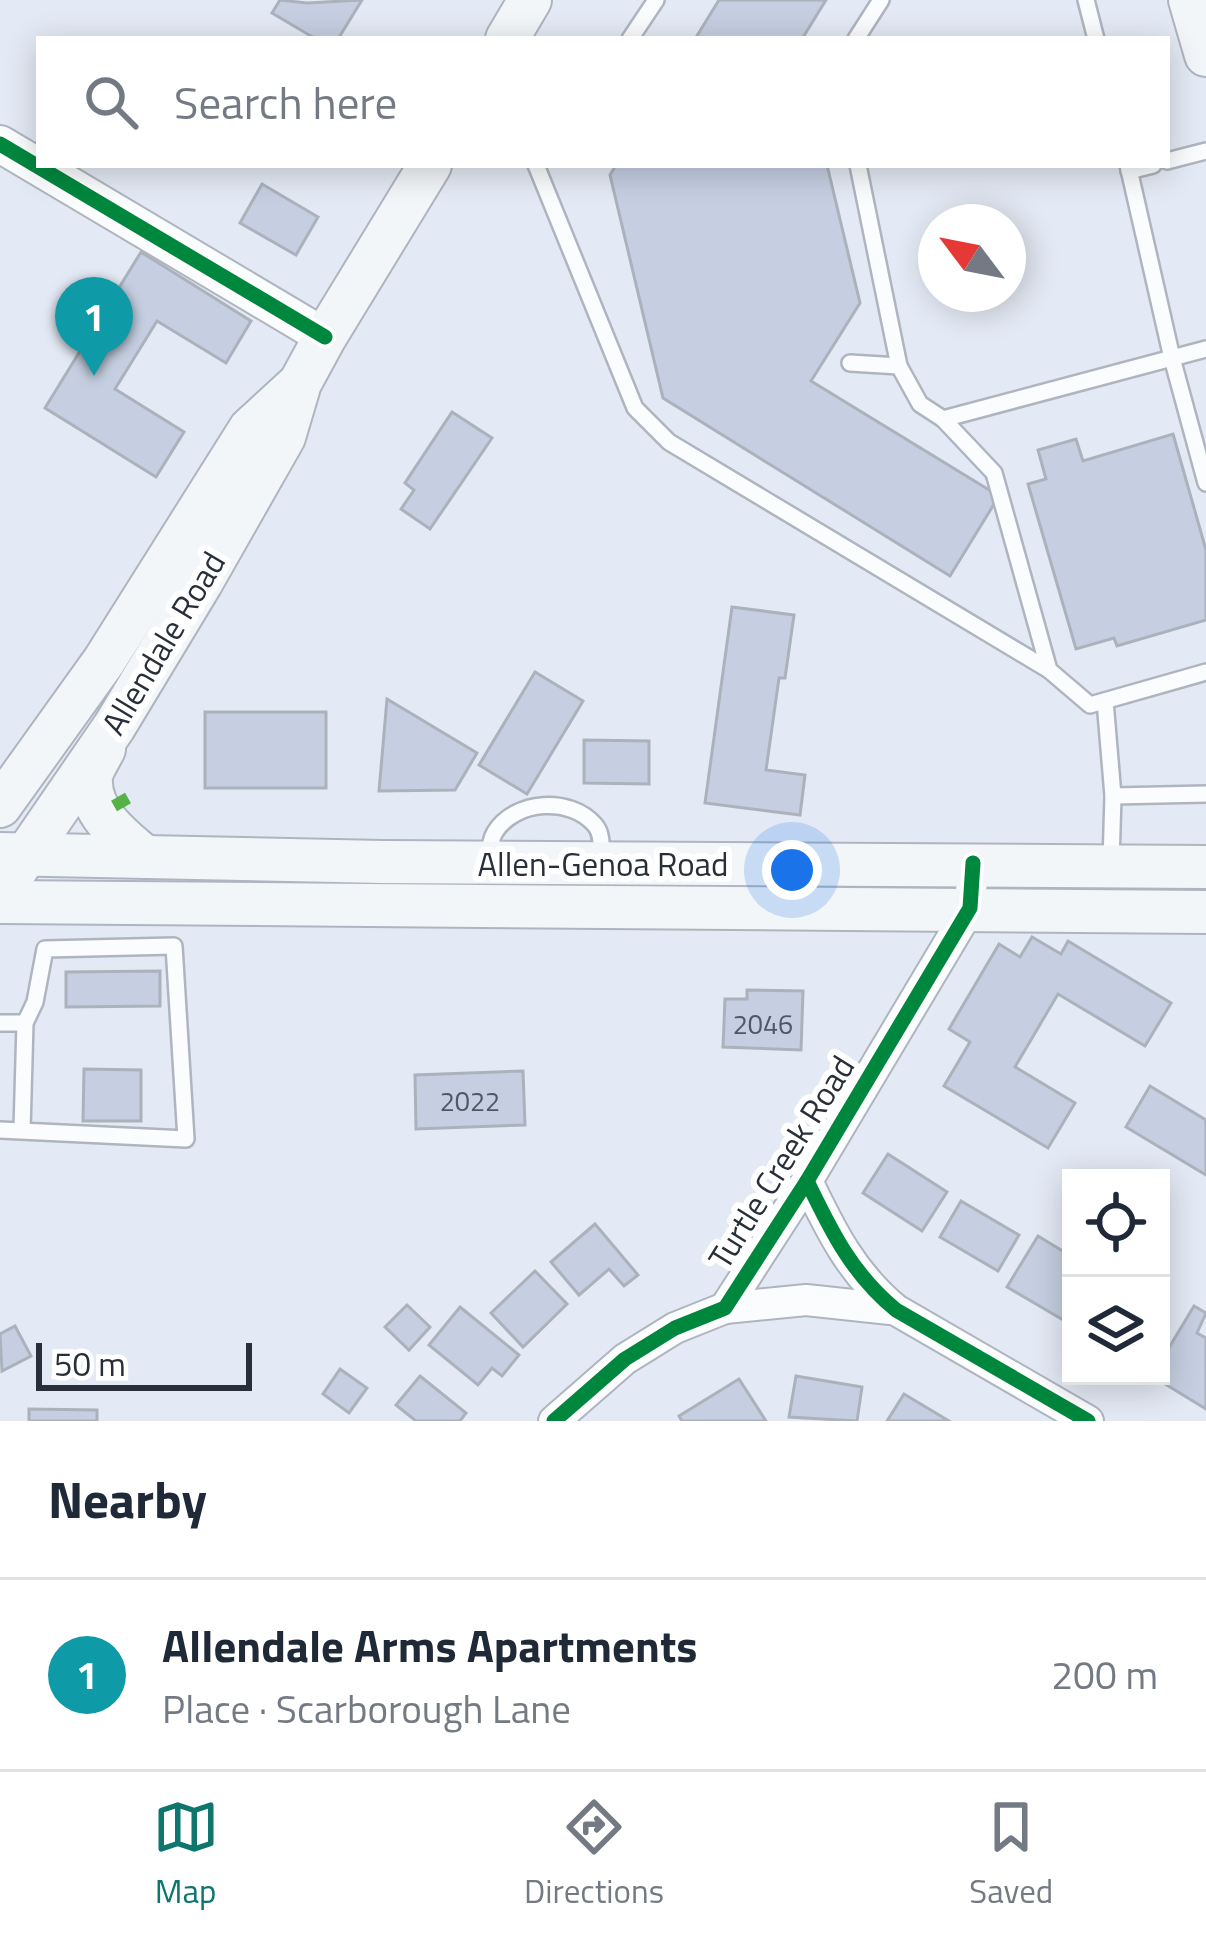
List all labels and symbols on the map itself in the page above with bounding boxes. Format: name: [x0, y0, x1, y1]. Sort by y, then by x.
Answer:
north arrow: [918, 204, 1026, 312]
pin: 1: [55, 277, 133, 376]
street label: Allendale Road: [88, 542, 238, 744]
street label: Allen-Genoa Road: [477, 839, 729, 889]
your location: [762, 840, 822, 900]
house number: 2046: [733, 1003, 793, 1044]
street label: Turtle Creek Road: [695, 1046, 867, 1278]
house number: 2022: [440, 1080, 500, 1121]
scale bar: [36, 1337, 252, 1390]

